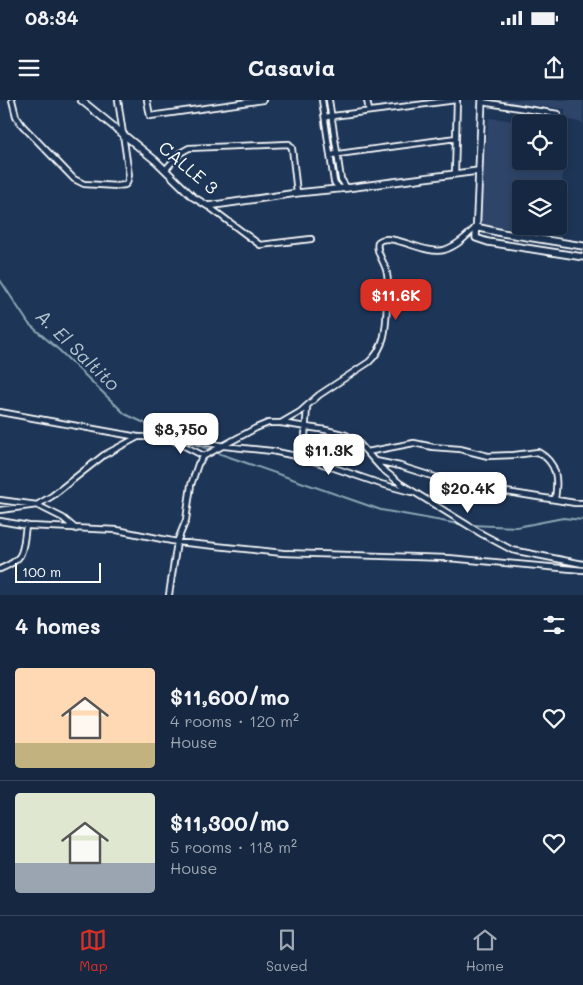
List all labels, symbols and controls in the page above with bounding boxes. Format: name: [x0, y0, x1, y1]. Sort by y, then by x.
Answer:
text: 08:34: [25, 5, 78, 30]
text: Casavia: [248, 53, 335, 82]
icon: menu: [15, 54, 43, 82]
icon: share: [540, 54, 568, 82]
map controls: [512, 115, 567, 235]
button: locate: [512, 115, 567, 170]
street label: CALLE 3: [154, 135, 224, 199]
button: layers: [512, 180, 567, 235]
pin: $11.6K: [355, 278, 437, 321]
text: $11.6K: [371, 284, 421, 305]
water label: A. El Saltito: [31, 303, 126, 396]
pin: $8,750: [140, 412, 222, 455]
text: $8,750: [154, 418, 208, 439]
pin: $11.3K: [288, 434, 370, 476]
text: $11.3K: [304, 439, 354, 460]
pin: $20.4K: [427, 472, 509, 514]
text: $20.4K: [441, 477, 495, 498]
scale bar: [15, 560, 101, 583]
text: 100 m: [22, 562, 61, 581]
icon: filters: [540, 611, 568, 639]
text: 4 homes: [15, 612, 101, 639]
text: $11,600/mo: [170, 683, 289, 710]
icon: home: [55, 688, 115, 748]
icon: heart: [540, 704, 568, 732]
text: 4 rooms · 120 m²: [170, 710, 299, 731]
text: House: [170, 731, 217, 752]
text: $11,300/mo: [170, 809, 289, 836]
icon: home: [55, 813, 115, 873]
icon: heart: [540, 829, 568, 857]
text: 5 rooms · 118 m²: [170, 836, 297, 857]
text: House: [170, 857, 217, 878]
tab: Map: [79, 926, 108, 975]
tab: Saved: [266, 926, 307, 975]
tab: Home: [466, 926, 504, 975]

